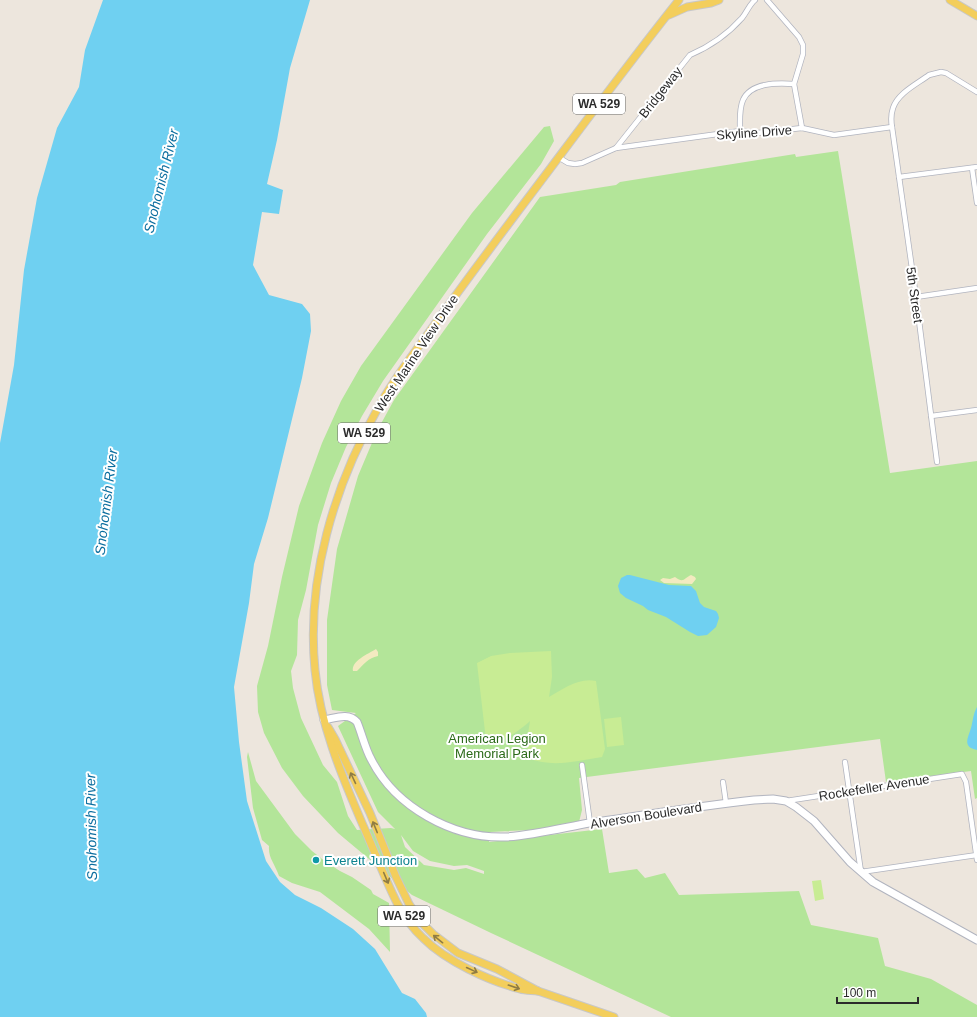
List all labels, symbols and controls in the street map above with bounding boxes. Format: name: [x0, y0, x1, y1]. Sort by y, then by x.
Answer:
street label: Bridgeway: [636, 63, 685, 121]
road number: WA 529: [573, 94, 625, 114]
street label: Skyline Drive: [716, 122, 792, 143]
water label: Snohomish River: [140, 126, 182, 235]
street label: 5th Street: [903, 266, 926, 324]
street label: West Marine View Drive: [372, 292, 461, 415]
road number: WA 529: [338, 423, 390, 443]
water label: Snohomish River: [92, 447, 121, 556]
park label: American Legion Memorial Park: [448, 731, 546, 761]
street label: Rockefeller Avenue: [818, 771, 930, 804]
water label: Snohomish River: [82, 772, 100, 880]
one-way arrow: [349, 772, 356, 784]
street label: Alverson Boulevard: [589, 799, 703, 832]
one-way arrow: [371, 821, 379, 833]
place label: Everett Junction: [324, 853, 417, 868]
marker: Everett Junction: [311, 855, 321, 865]
one-way arrow: [382, 872, 390, 884]
road number: WA 529: [378, 906, 430, 926]
one-way arrow: [433, 934, 444, 943]
one-way arrow: [466, 967, 478, 974]
scale bar: [837, 979, 918, 1005]
one-way arrow: [508, 984, 521, 991]
text: 100 m: [843, 986, 876, 1000]

